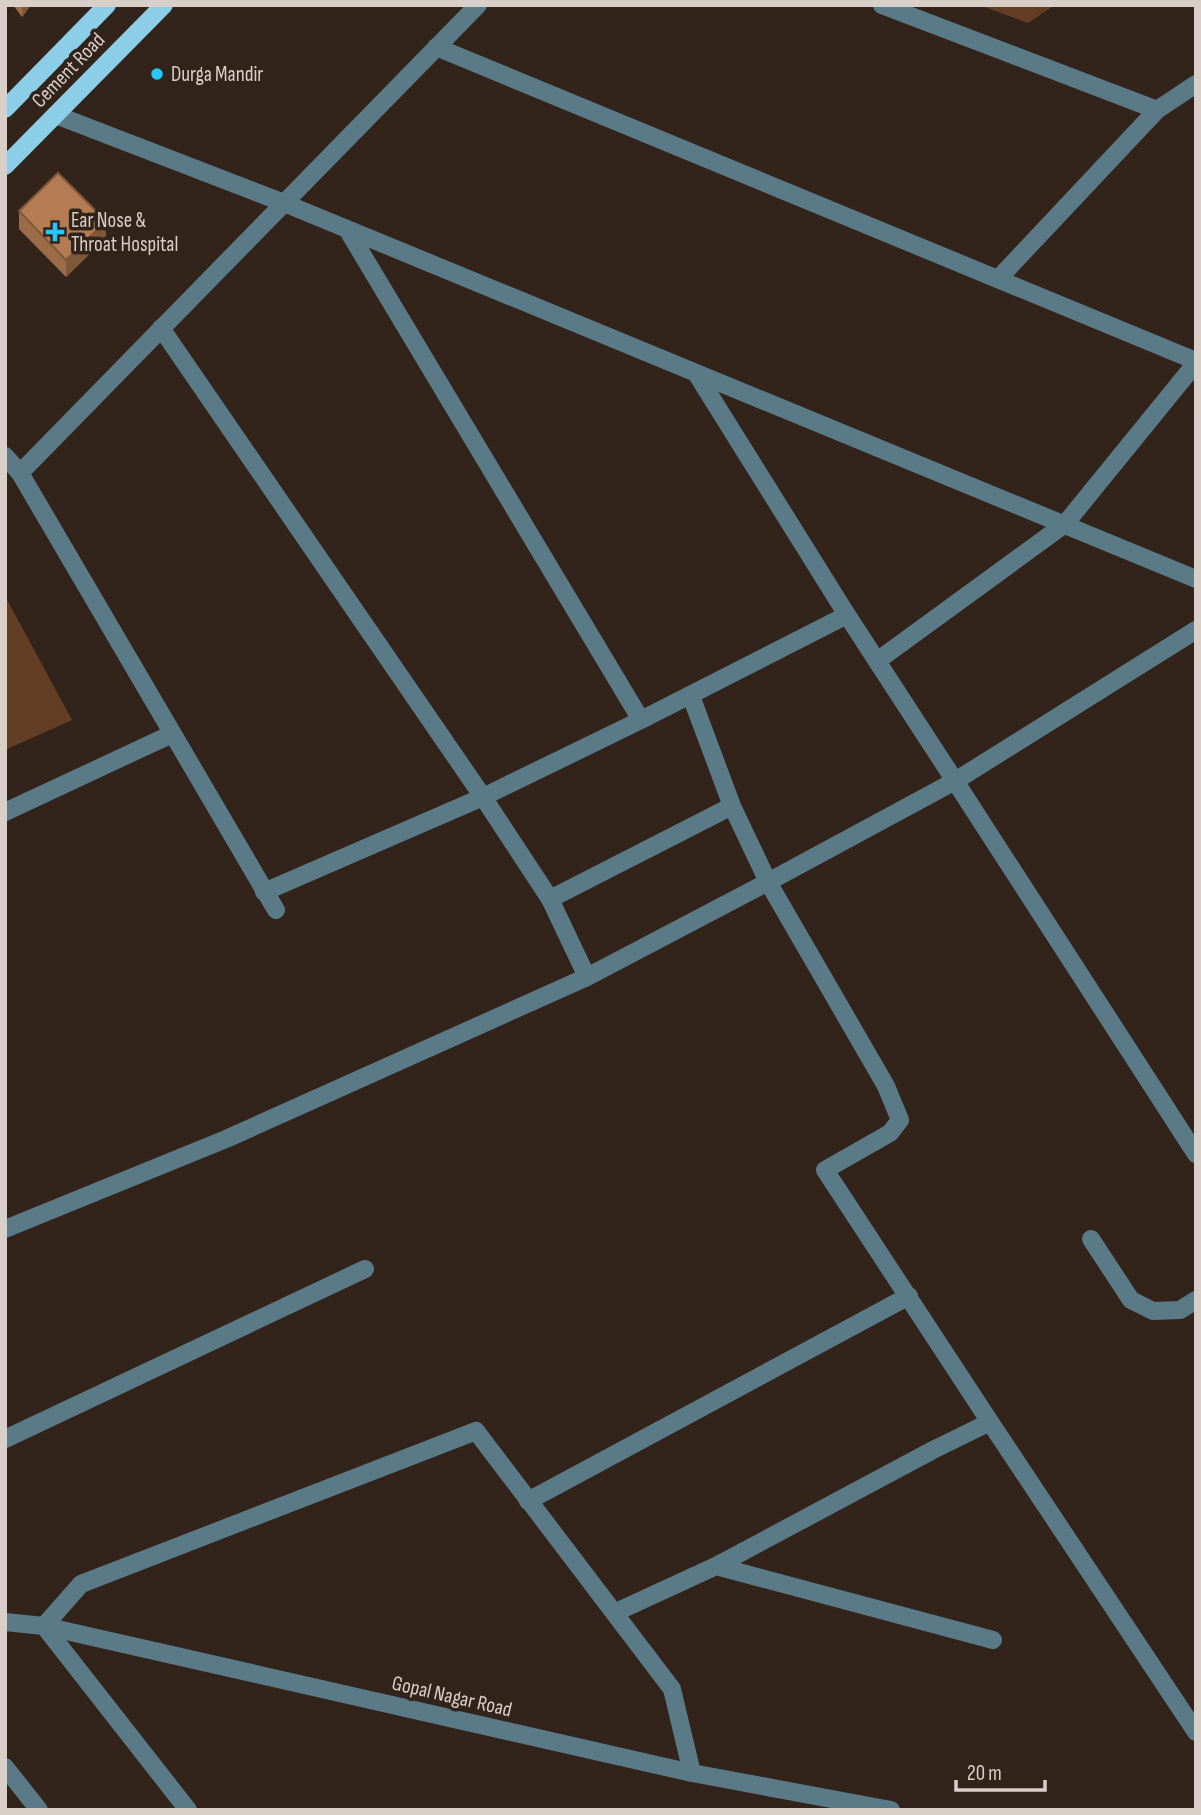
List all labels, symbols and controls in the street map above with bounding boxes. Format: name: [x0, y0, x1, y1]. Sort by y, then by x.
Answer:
street label: Cement Road: [27, 28, 110, 113]
place label: Durga Mandir: [171, 62, 263, 87]
marker: Durga Mandir: [149, 66, 165, 82]
place label: Ear Nose & Throat Hospital: [71, 208, 178, 257]
marker: Ear Nose & Throat Hospital: [45, 222, 65, 242]
street label: Gopal Nagar Road: [389, 1671, 514, 1722]
scale bar: [956, 1748, 1045, 1792]
text: 20 m: [967, 1761, 1002, 1786]

